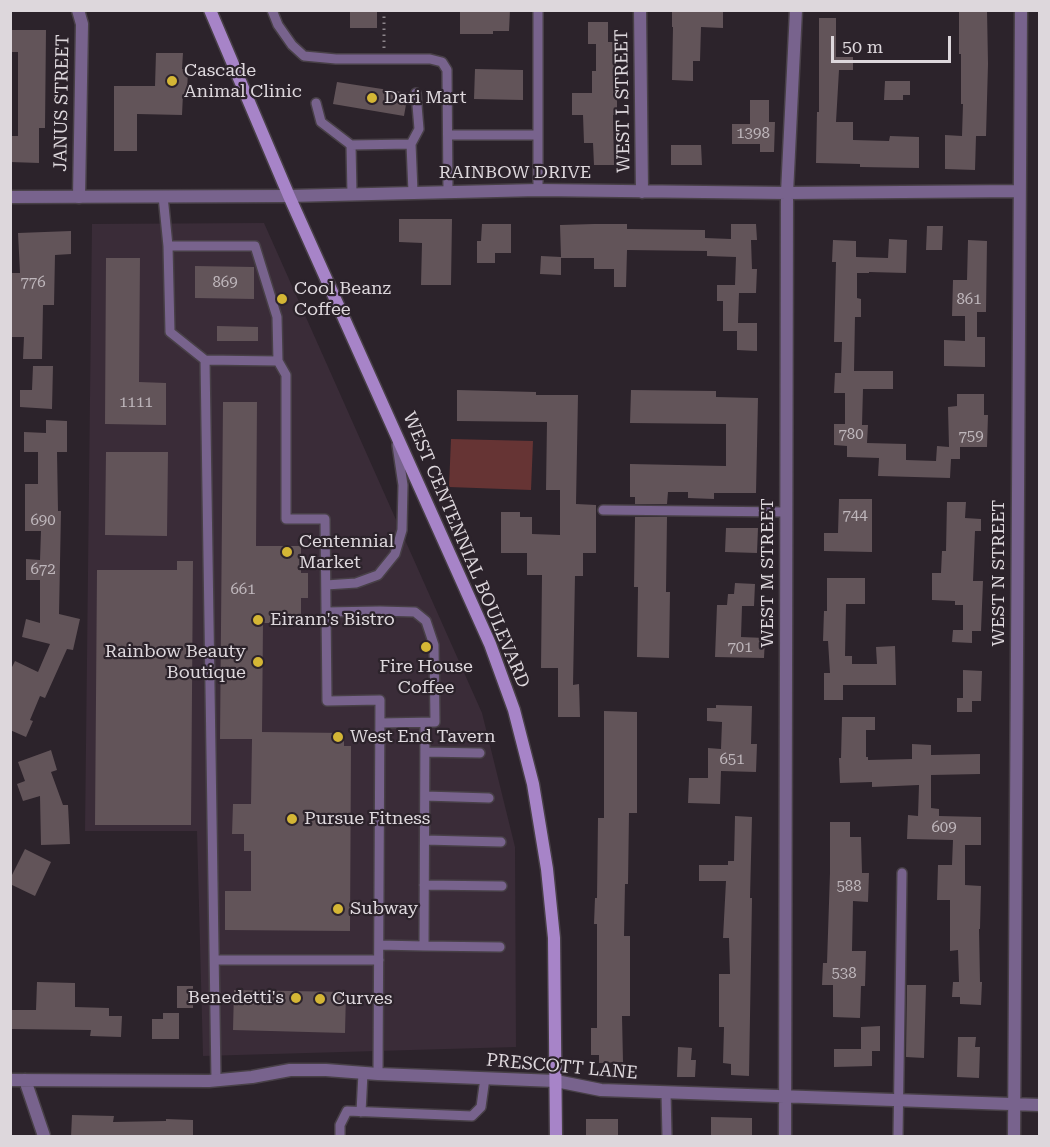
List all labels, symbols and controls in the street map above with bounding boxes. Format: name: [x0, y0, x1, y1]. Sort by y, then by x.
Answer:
scale bar: [834, 24, 954, 62]
street label: WEST L STREET: [611, 29, 635, 173]
street label: JANUS STREET: [50, 34, 74, 172]
text: 50 m: [842, 36, 883, 57]
place label: Cascade Animal Clinic: [184, 60, 302, 103]
marker: Cascade Animal Clinic: [165, 74, 179, 88]
place label: Dari Mart: [384, 87, 466, 109]
marker: Dari Mart: [365, 91, 379, 105]
house number: 1398: [736, 125, 770, 143]
street label: RAINBOW DRIVE: [439, 162, 591, 184]
house number: 776: [20, 274, 46, 292]
house number: 869: [212, 274, 238, 292]
place label: Cool Beanz Coffee: [294, 278, 391, 320]
house number: 861: [956, 291, 982, 309]
marker: Cool Beanz Coffee: [275, 292, 289, 306]
house number: 1111: [119, 394, 153, 412]
street label: WEST CENTENNIAL BOULEVARD: [398, 409, 534, 691]
house number: 780: [838, 426, 864, 444]
house number: 759: [958, 428, 984, 446]
street label: WEST M STREET: [757, 498, 779, 648]
street label: WEST N STREET: [988, 500, 1010, 646]
house number: 744: [842, 507, 868, 525]
house number: 690: [30, 512, 56, 530]
place label: Centennial Market: [299, 531, 394, 574]
marker: Centennial Market: [280, 545, 294, 559]
house number: 672: [30, 561, 56, 579]
house number: 661: [230, 581, 256, 599]
place label: Eirann's Bistro: [270, 609, 395, 631]
marker: Eirann's Bistro: [251, 613, 265, 627]
house number: 701: [727, 639, 753, 657]
marker: Fire House Coffee: [419, 640, 433, 654]
place label: Rainbow Beauty Boutique: [105, 641, 246, 684]
marker: Rainbow Beauty Boutique: [251, 655, 265, 669]
place label: Fire House Coffee: [379, 656, 473, 698]
place label: West End Tavern: [350, 726, 496, 748]
marker: West End Tavern: [331, 730, 345, 744]
house number: 651: [719, 751, 745, 769]
place label: Pursue Fitness: [304, 808, 430, 830]
marker: Pursue Fitness: [285, 812, 299, 826]
house number: 609: [931, 819, 957, 837]
house number: 588: [836, 878, 862, 896]
place label: Subway: [350, 898, 418, 920]
marker: Subway: [331, 902, 345, 916]
house number: 538: [831, 965, 857, 983]
place label: Benedetti's: [188, 987, 284, 1009]
place label: Curves: [332, 988, 392, 1010]
marker: Benedetti's: [289, 991, 303, 1005]
marker: Curves: [313, 992, 327, 1006]
street label: PRESCOTT LANE: [485, 1050, 639, 1084]

